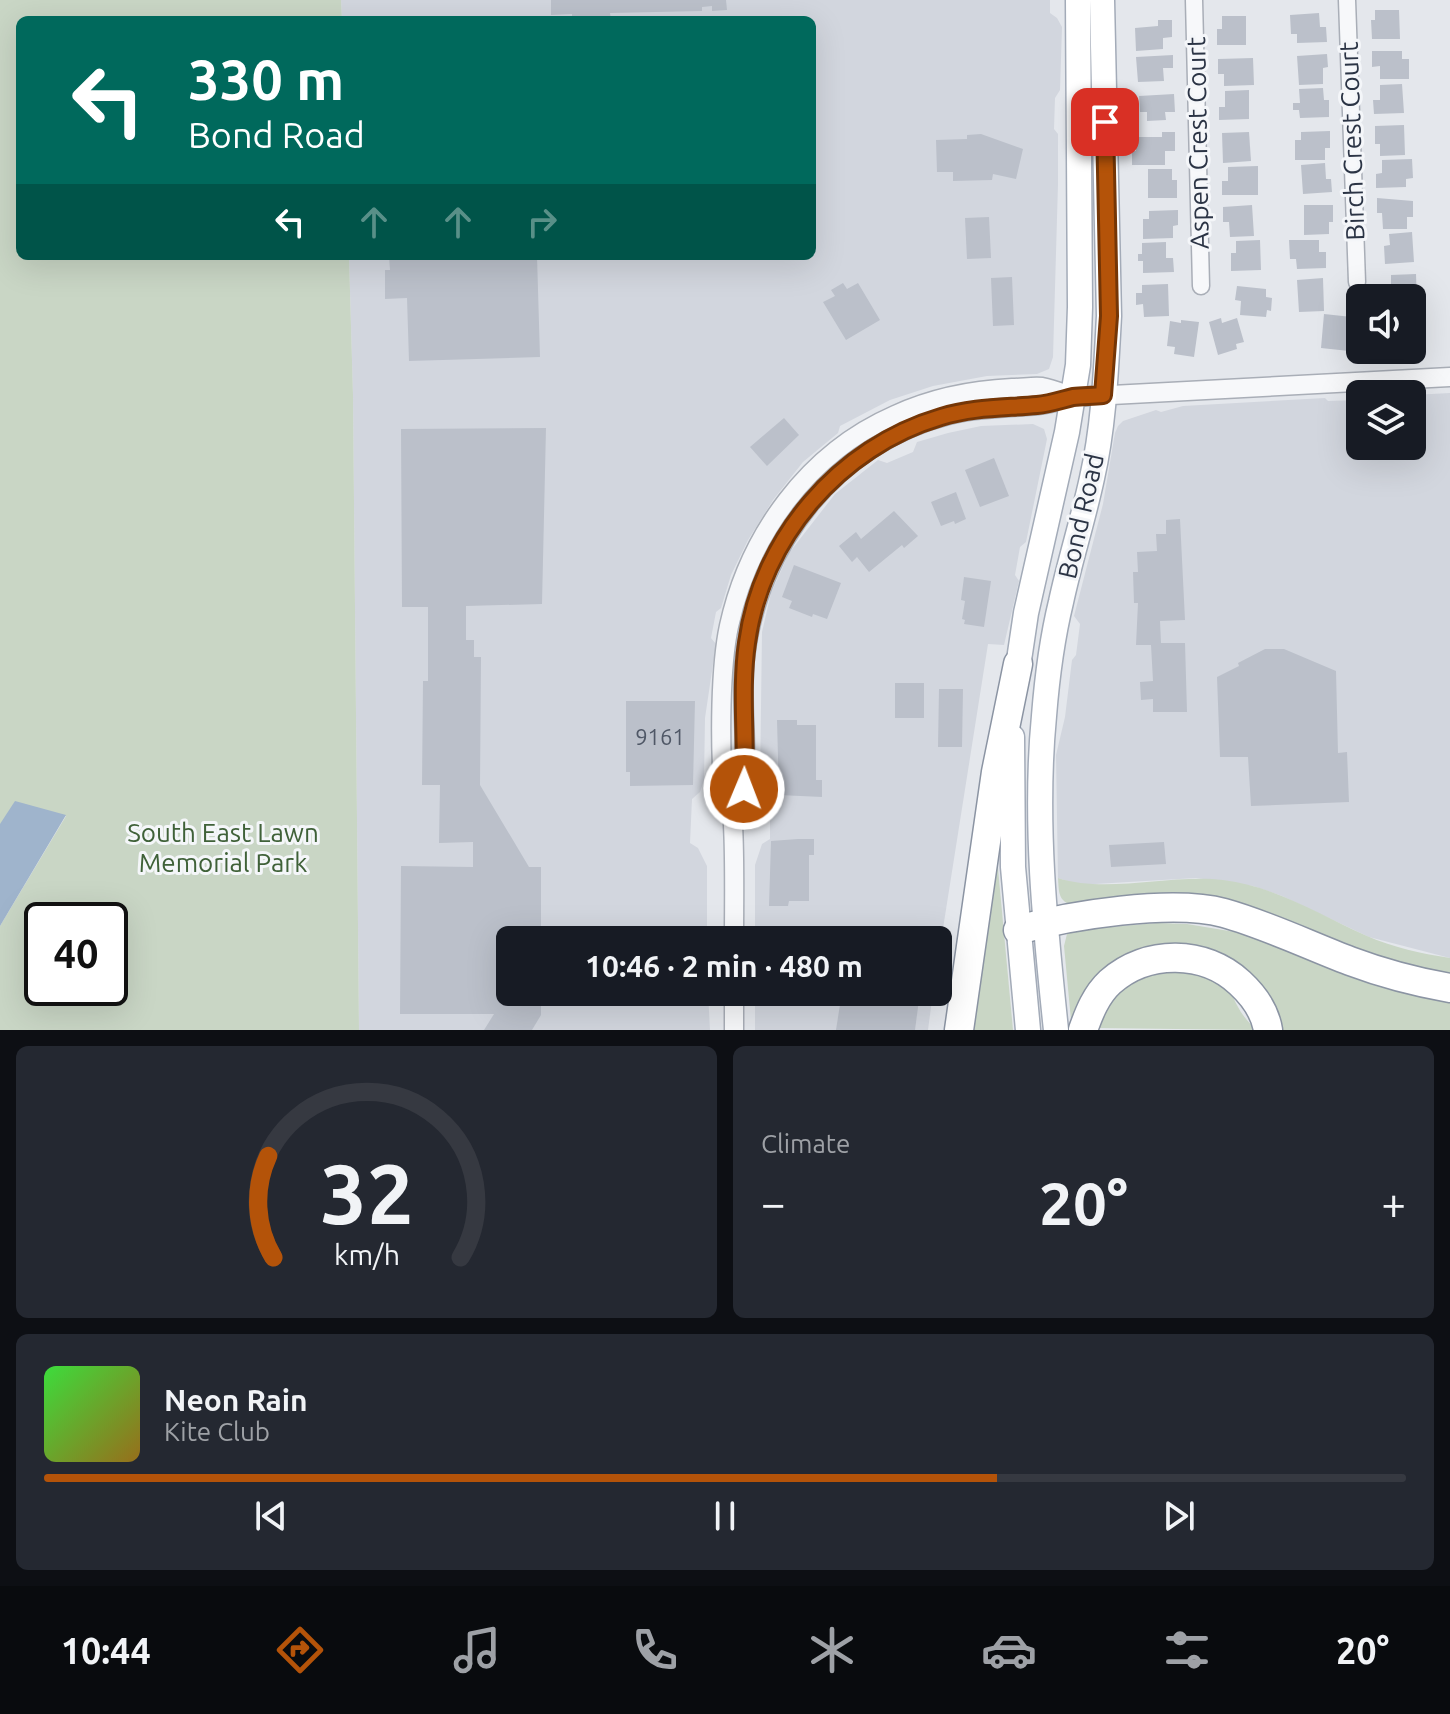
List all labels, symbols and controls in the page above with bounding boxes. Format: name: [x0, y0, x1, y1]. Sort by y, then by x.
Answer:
street label: Aspen Crest Court: [1181, 37, 1214, 249]
street label: Birch Crest Court: [1334, 41, 1369, 241]
icon: left: [56, 48, 160, 152]
text: 330 m: [188, 48, 344, 111]
pin: [1071, 88, 1139, 156]
icon: arrive: [1083, 100, 1127, 144]
text: Bond Road: [188, 114, 365, 155]
icon: left: [268, 200, 312, 244]
icon: ahead: [352, 200, 396, 244]
icon: ahead: [436, 200, 480, 244]
icon: right: [520, 200, 564, 244]
map controls: [1346, 284, 1426, 460]
button: sound: [1346, 284, 1426, 364]
button: layers: [1346, 380, 1426, 460]
street label: Bond Road: [1052, 450, 1109, 581]
house number: 9161: [635, 724, 685, 749]
position arrow: [702, 747, 786, 831]
park label: South East Lawn Memorial Park: [127, 818, 319, 877]
speed limit sign: 40: [24, 902, 128, 1006]
text: 10:46 · 2 min · 480 m: [585, 949, 863, 983]
text: Climate: [761, 1129, 850, 1158]
text: 32: [320, 1146, 413, 1240]
text: 20°: [1039, 1169, 1128, 1236]
text: −: [761, 1178, 786, 1227]
text: +: [1381, 1178, 1406, 1227]
text: km/h: [334, 1238, 400, 1270]
text: Neon Rain: [164, 1383, 308, 1417]
text: Kite Club: [164, 1417, 270, 1446]
icon: previous: [249, 1494, 293, 1538]
icon: pause: [703, 1494, 747, 1538]
icon: next: [1157, 1494, 1201, 1538]
icon: directions: [272, 1622, 328, 1678]
icon: music: [449, 1622, 505, 1678]
icon: phone: [627, 1622, 683, 1678]
icon: climate: [804, 1622, 860, 1678]
icon: car: [981, 1622, 1037, 1678]
icon: filters: [1159, 1622, 1215, 1678]
text: 10:44: [61, 1630, 151, 1671]
text: 20°: [1336, 1630, 1389, 1671]

